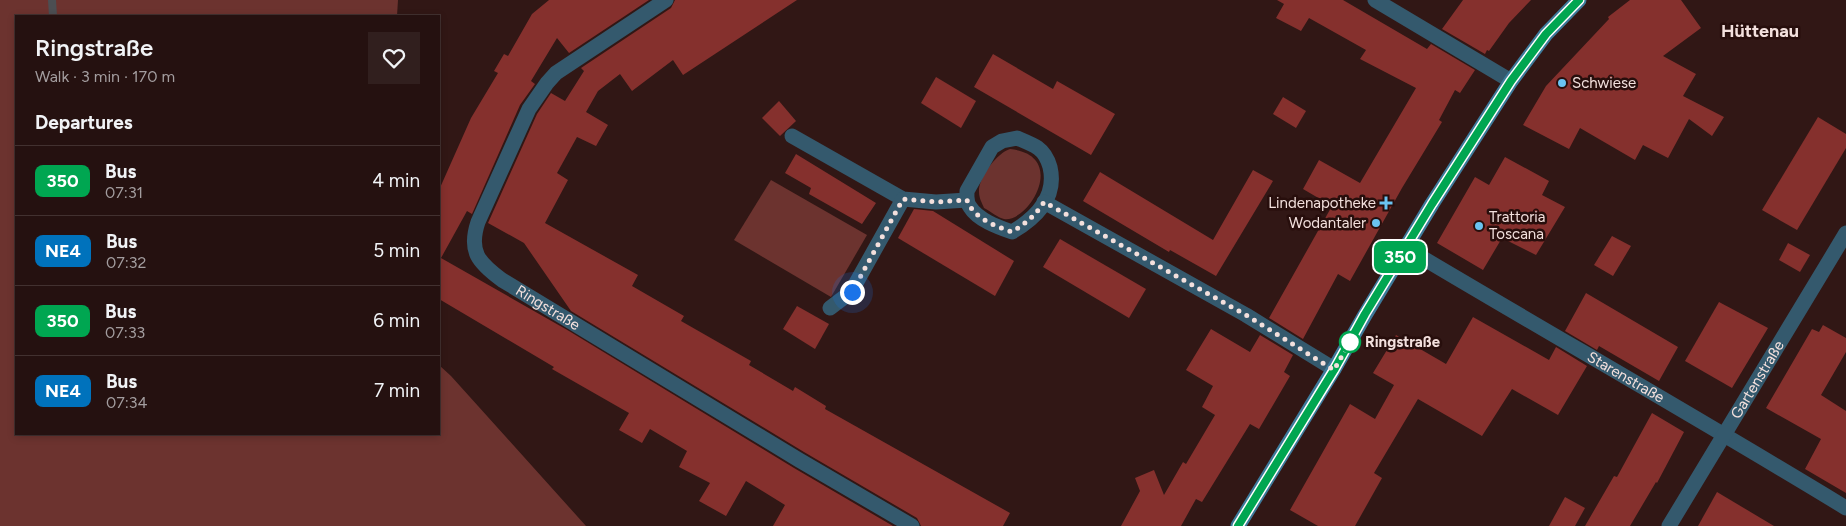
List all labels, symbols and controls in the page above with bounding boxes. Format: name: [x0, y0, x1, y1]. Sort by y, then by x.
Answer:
district label: Hüttenau: [1721, 20, 1799, 42]
button: heart: [368, 32, 420, 84]
text: Ringstraße: [35, 33, 153, 62]
text: Walk · 3 min · 170 m: [35, 67, 175, 86]
place label: Schwiese: [1572, 74, 1636, 92]
marker: Schwiese: [1556, 77, 1568, 89]
text: Departures: [35, 111, 133, 134]
text: Bus: [105, 160, 136, 183]
text: 4 min: [372, 169, 420, 192]
text: 350: [46, 170, 79, 192]
text: 07:31: [105, 183, 143, 202]
place label: Lindenapotheke: [1268, 194, 1376, 212]
marker: Lindenapotheke: [1380, 197, 1392, 209]
place label: Trattoria Toscana: [1489, 208, 1546, 243]
place label: Wodantaler: [1289, 214, 1366, 232]
marker: Wodantaler: [1370, 217, 1382, 229]
marker: Trattoria Toscana: [1473, 220, 1485, 232]
text: Bus: [106, 230, 137, 253]
text: 5 min: [373, 239, 420, 262]
text: NE4: [45, 240, 81, 262]
line badge: 350: [1371, 241, 1429, 273]
text: 350: [1384, 246, 1416, 268]
text: 07:32: [106, 253, 146, 272]
your location: [840, 280, 865, 305]
street label: Ringstraße: [512, 281, 583, 334]
text: Bus: [105, 300, 136, 323]
text: 6 min: [373, 309, 420, 332]
text: 350: [46, 310, 79, 332]
text: 07:33: [105, 323, 145, 342]
marker: Ringstraße: [1339, 331, 1361, 353]
place label: Ringstraße: [1365, 333, 1441, 351]
street label: Gartenstraße: [1727, 337, 1788, 422]
street label: Starenstraße: [1584, 348, 1668, 407]
text: Bus: [106, 370, 137, 393]
text: 7 min: [374, 379, 420, 402]
text: NE4: [45, 380, 81, 402]
text: 07:34: [106, 393, 147, 412]

